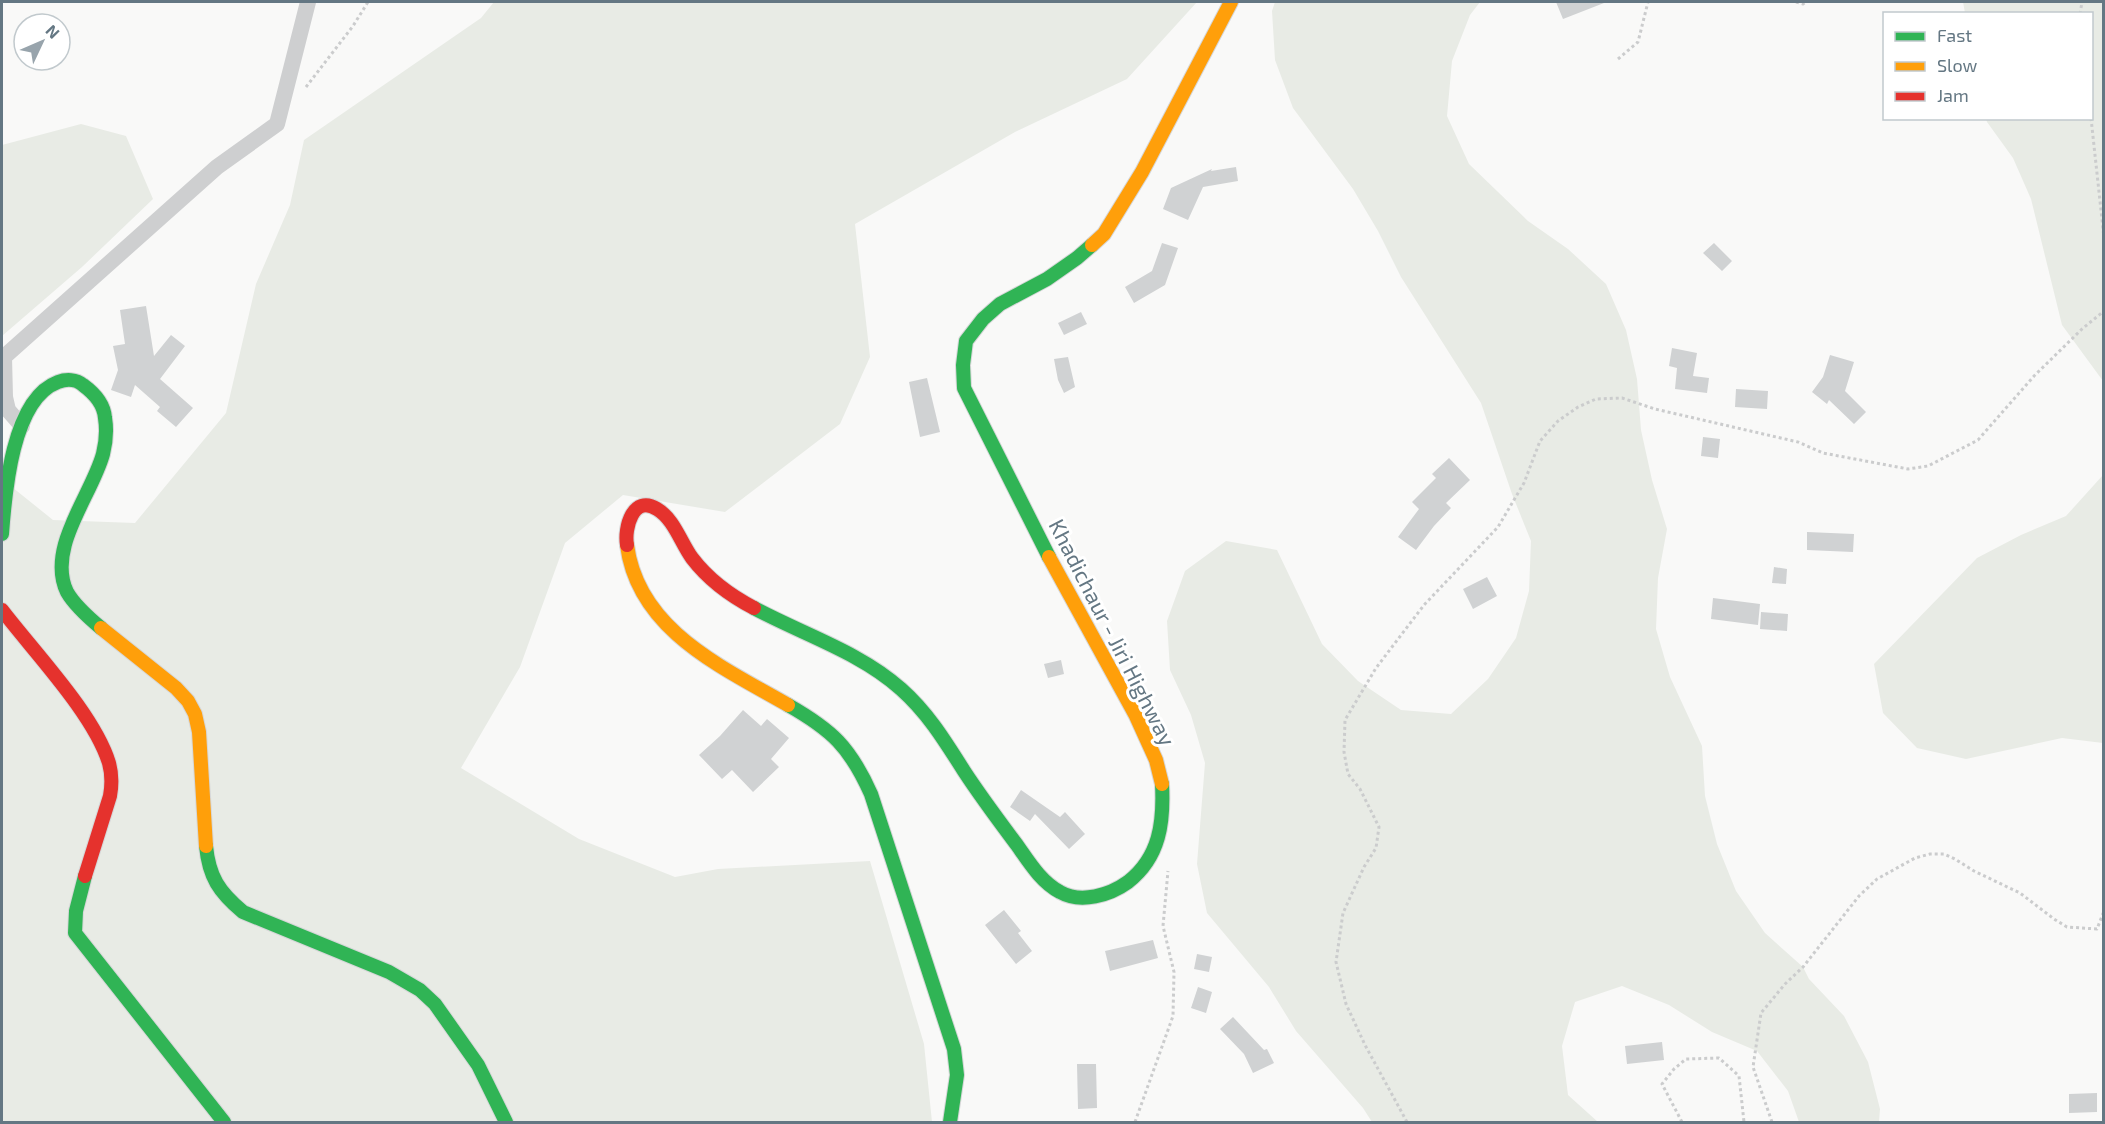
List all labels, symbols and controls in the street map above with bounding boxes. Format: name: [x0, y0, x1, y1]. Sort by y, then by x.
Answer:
north arrow: [12, 12, 72, 72]
legend: [1883, 12, 2093, 120]
text: N: [42, 20, 64, 42]
text: Fast: [1937, 24, 1972, 46]
text: Slow: [1937, 54, 1978, 76]
text: Jam: [1937, 84, 1969, 106]
street label: Khadichaur - Jiri Highway: [1044, 514, 1182, 750]

